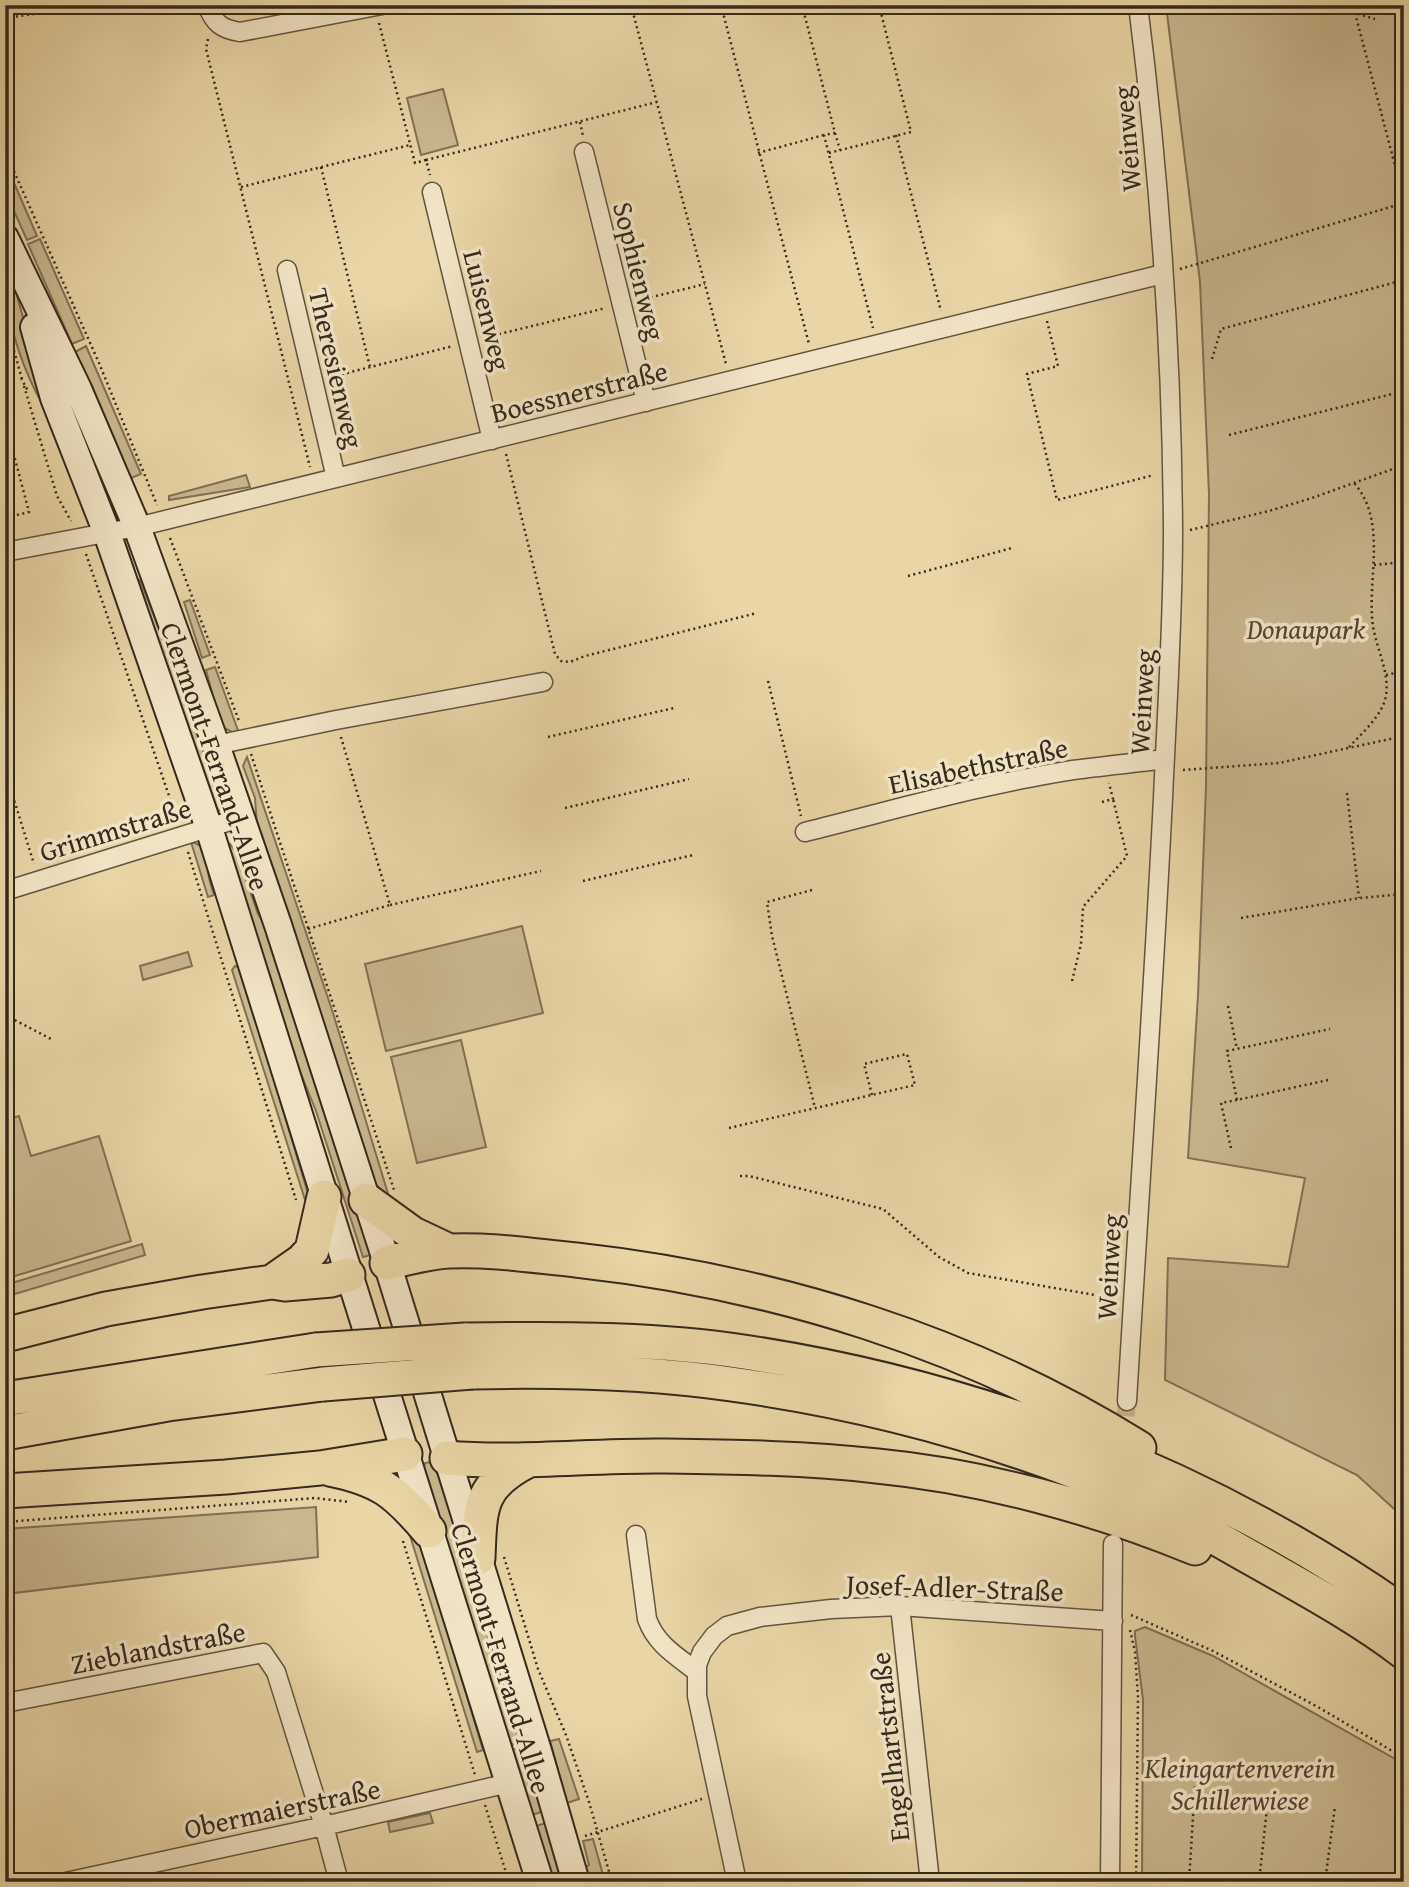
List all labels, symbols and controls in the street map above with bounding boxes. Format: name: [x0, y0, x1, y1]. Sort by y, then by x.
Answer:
street label: Weinweg: [1101, 84, 1151, 193]
street label: Sophienweg: [603, 197, 677, 345]
street label: Luisenweg: [453, 245, 523, 375]
street label: Theresienweg: [299, 284, 375, 452]
street label: Boessnerstraße: [486, 349, 672, 433]
park label: Donaupark: [1246, 608, 1366, 649]
street label: Clermont-Ferrand-Allee: [151, 616, 281, 896]
street label: Weinweg: [1118, 648, 1164, 756]
street label: Elisabethstraße: [884, 726, 1072, 804]
street label: Grimmstraße: [34, 786, 196, 872]
street label: Weinweg: [1085, 1213, 1131, 1321]
street label: Clermont-Ferrand-Allee: [441, 1518, 563, 1798]
street label: Josef-Adler-Straße: [843, 1563, 1064, 1611]
street label: Zieblandstraße: [67, 1610, 249, 1684]
street label: Engelhartstraße: [859, 1650, 919, 1844]
park label: Kleingartenverein Schillerwiese: [1143, 1747, 1336, 1820]
street label: Obermaierstraße: [180, 1767, 384, 1849]

